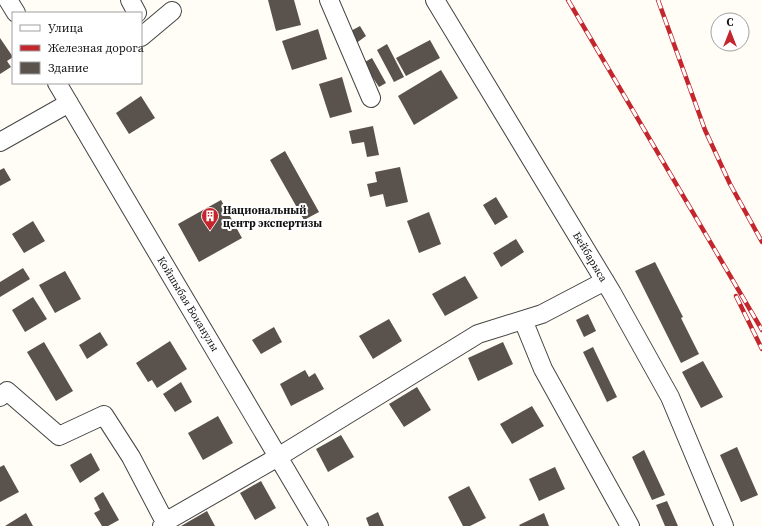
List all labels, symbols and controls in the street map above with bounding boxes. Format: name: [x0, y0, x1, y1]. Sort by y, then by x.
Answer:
legend: [12, 12, 142, 84]
north arrow: [710, 12, 750, 52]
text: С: [727, 15, 734, 30]
text: Улица: [48, 20, 84, 36]
text: Железная дорога: [48, 40, 145, 56]
text: Здание: [48, 60, 89, 76]
place label: Национальный центр экспертизы: [223, 203, 322, 231]
building icon: Национальный центр экспертизы: [200, 206, 220, 231]
street label: Бейбарыса: [569, 229, 611, 285]
street label: Койшыбая Боканулы: [154, 254, 222, 354]

